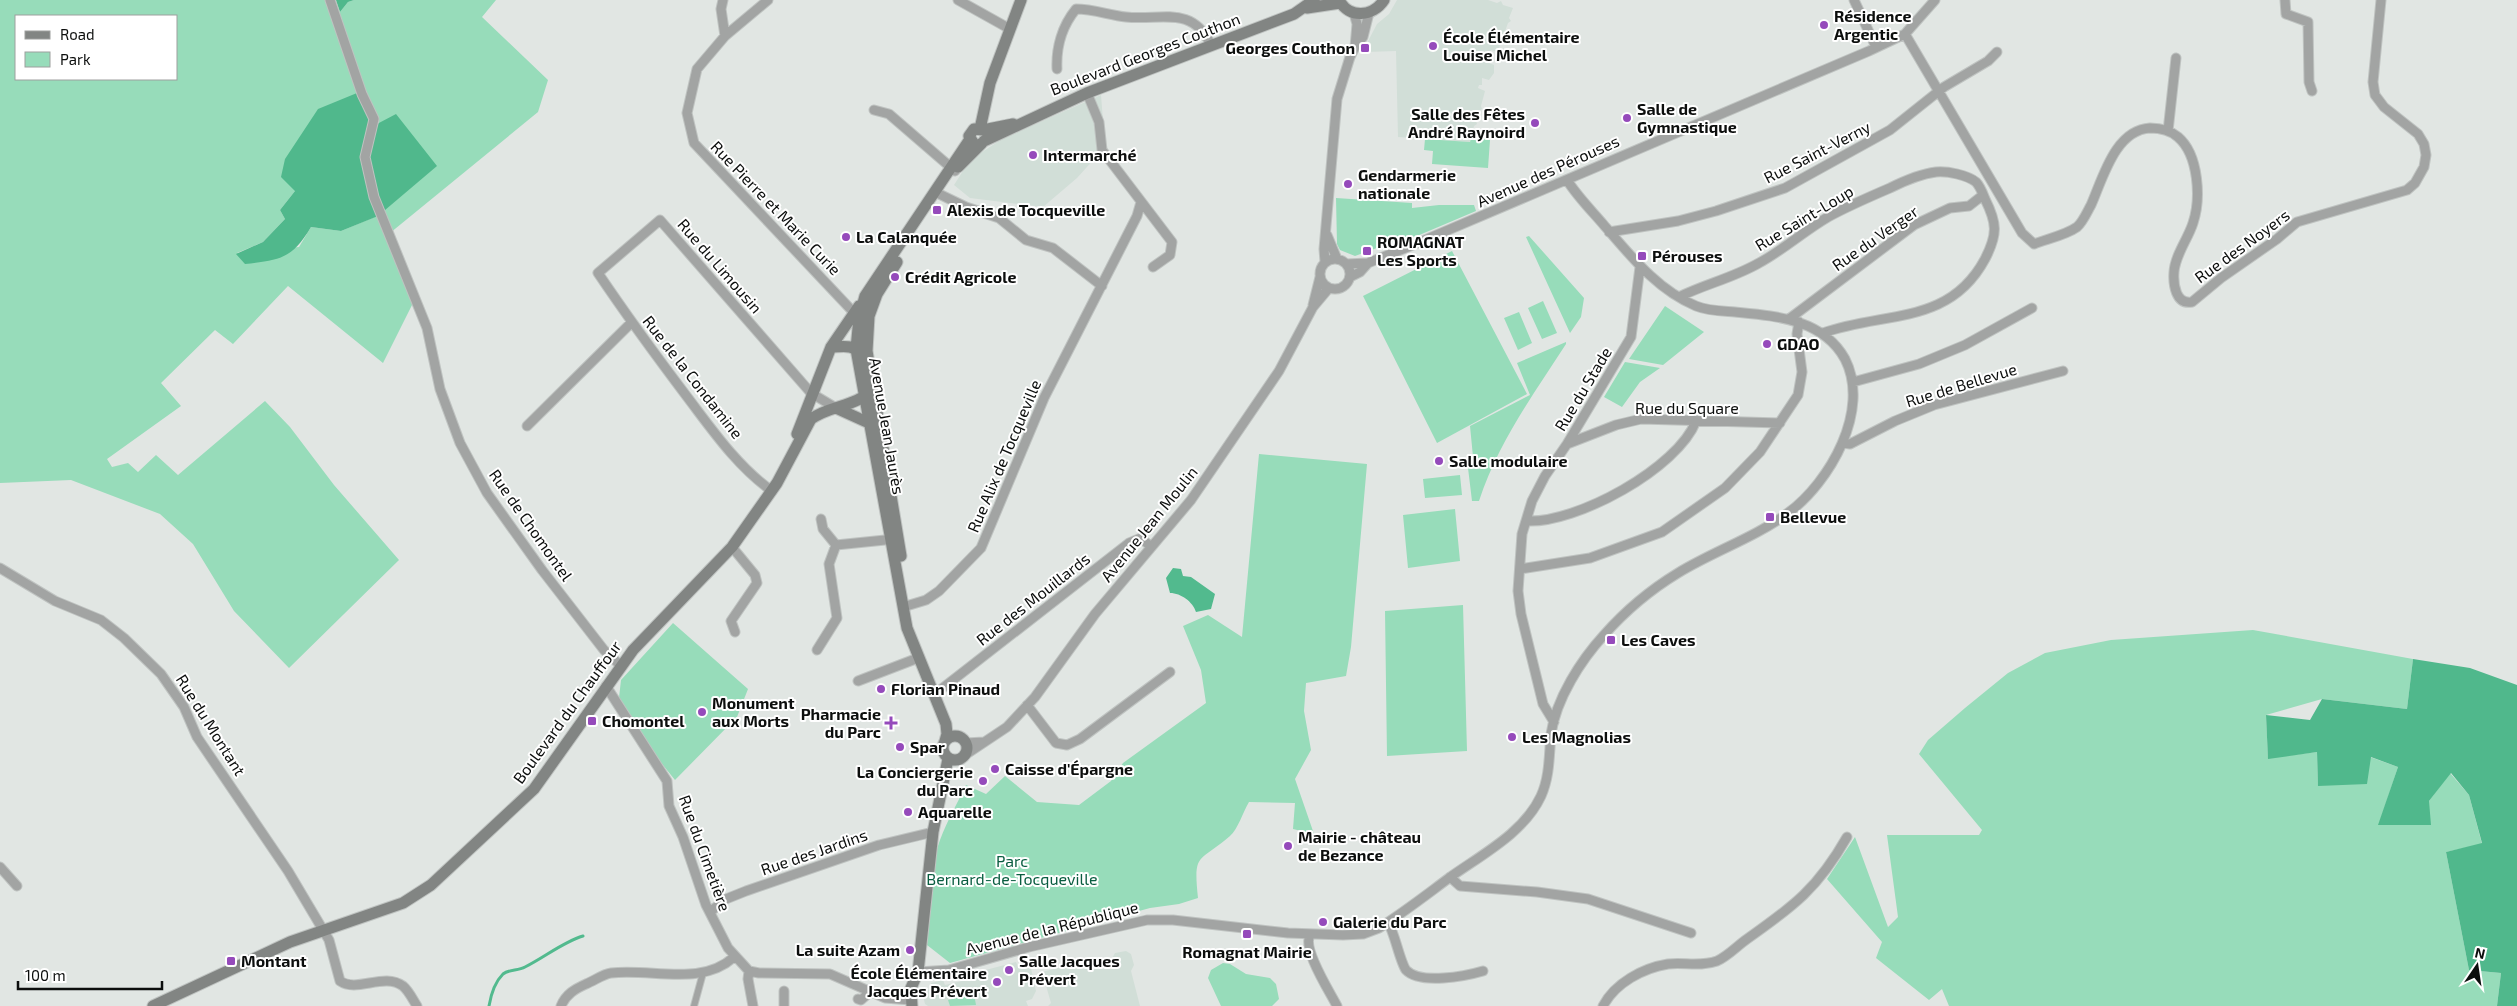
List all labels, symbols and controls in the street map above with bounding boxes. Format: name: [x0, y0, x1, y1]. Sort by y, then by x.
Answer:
place label: Résidence Argentic: [1834, 6, 1911, 43]
street label: Boulevard Georges Couthon: [1047, 8, 1242, 99]
legend: [15, 15, 178, 80]
marker: Résidence Argentic: [1818, 19, 1830, 31]
text: Road: [60, 25, 95, 43]
place label: École Élémentaire Louise Michel: [1443, 27, 1580, 64]
place label: Georges Couthon: [1226, 38, 1355, 57]
marker: École Élémentaire Louise Michel: [1427, 40, 1439, 52]
marker: Georges Couthon: [1359, 42, 1371, 54]
text: Park: [60, 50, 91, 68]
place label: Salle de Gymnastique: [1637, 99, 1737, 137]
place label: Salle des Fêtes André Raynoird: [1408, 104, 1525, 142]
marker: Salle de Gymnastique: [1621, 112, 1633, 124]
street label: Rue Saint-Verny: [1760, 116, 1874, 187]
marker: Salle des Fêtes André Raynoird: [1529, 117, 1541, 129]
street label: Avenue des Pérouses: [1474, 131, 1622, 211]
street label: Rue Pierre et Marie Curie: [707, 137, 845, 279]
place label: Intermarché: [1043, 145, 1136, 164]
marker: Intermarché: [1027, 149, 1039, 161]
place label: Gendarmerie nationale: [1358, 165, 1456, 202]
marker: Gendarmerie nationale: [1342, 178, 1354, 190]
street label: Rue Saint-Loup: [1751, 181, 1856, 254]
place label: Alexis de Tocqueville: [947, 200, 1105, 219]
street label: Rue du Verger: [1828, 201, 1922, 274]
marker: Alexis de Tocqueville: [931, 204, 943, 216]
street label: Rue des Noyers: [2191, 205, 2293, 286]
street label: Rue du Limousin: [674, 215, 767, 317]
place label: La Calanquée: [856, 227, 957, 246]
marker: La Calanquée: [840, 231, 852, 243]
place label: ROMAGNAT Les Sports: [1377, 232, 1465, 269]
marker: ROMAGNAT Les Sports: [1361, 245, 1373, 257]
place label: Pérouses: [1652, 246, 1723, 265]
marker: Pérouses: [1636, 250, 1648, 262]
place label: Crédit Agricole: [905, 267, 1016, 286]
marker: Crédit Agricole: [889, 271, 901, 283]
street label: Rue de la Condamine: [639, 311, 747, 442]
place label: GDAO: [1777, 334, 1820, 353]
marker: GDAO: [1761, 338, 1773, 350]
street label: Rue du Stade: [1550, 343, 1615, 434]
street label: Avenue Jean Jaurès: [866, 356, 909, 496]
street label: Rue de Bellevue: [1903, 359, 2019, 410]
street label: Rue Alix de Tocqueville: [963, 377, 1044, 535]
street label: Rue du Square: [1635, 398, 1739, 417]
place label: Salle modulaire: [1449, 451, 1568, 470]
marker: Salle modulaire: [1433, 455, 1445, 467]
street label: Avenue Jean Moulin: [1096, 462, 1201, 585]
street label: Rue de Chomontel: [486, 465, 577, 584]
place label: Bellevue: [1780, 507, 1846, 526]
marker: Bellevue: [1764, 511, 1776, 523]
street label: Rue des Mouillards: [972, 548, 1093, 649]
place label: Les Caves: [1621, 630, 1695, 649]
marker: Les Caves: [1605, 634, 1617, 646]
street label: Boulevard du Chauffour: [508, 636, 625, 787]
street label: Rue du Montant: [173, 671, 250, 779]
place label: Florian Pinaud: [891, 679, 1000, 698]
marker: Florian Pinaud: [875, 683, 887, 695]
place label: Monument aux Morts: [712, 693, 795, 730]
place label: Pharmacie du Parc: [801, 704, 881, 741]
marker: Monument aux Morts: [696, 706, 708, 718]
place label: Chomontel: [602, 711, 685, 730]
marker: Chomontel: [586, 715, 598, 727]
marker: Pharmacie du Parc: [885, 717, 897, 729]
place label: Les Magnolias: [1522, 727, 1631, 746]
marker: Les Magnolias: [1506, 731, 1518, 743]
place label: Spar: [910, 737, 945, 756]
marker: Spar: [894, 741, 906, 753]
place label: Caisse d'Épargne: [1005, 759, 1133, 778]
place label: La Conciergerie du Parc: [856, 762, 973, 799]
marker: Caisse d'Épargne: [989, 763, 1001, 775]
marker: La Conciergerie du Parc: [977, 775, 989, 787]
street label: Rue du Cimetière: [676, 792, 735, 913]
place label: Aquarelle: [918, 802, 992, 821]
marker: Aquarelle: [902, 806, 914, 818]
street label: Rue des Jardins: [758, 824, 870, 879]
place label: Mairie - château de Bezance: [1298, 827, 1421, 864]
marker: Mairie - château de Bezance: [1282, 840, 1294, 852]
park label: Parc Bernard-de-Tocqueville: [926, 851, 1098, 888]
street label: Avenue de la République: [964, 897, 1140, 958]
place label: Galerie du Parc: [1333, 912, 1447, 931]
marker: Galerie du Parc: [1317, 916, 1329, 928]
marker: Romagnat Mairie: [1241, 928, 1253, 940]
place label: La suite Azam: [796, 940, 900, 959]
north arrow: [2452, 941, 2502, 991]
place label: Romagnat Mairie: [1182, 942, 1312, 961]
text: N: [2473, 943, 2487, 962]
marker: La suite Azam: [904, 944, 916, 956]
place label: Montant: [241, 951, 307, 970]
place label: Salle Jacques Prévert: [1019, 951, 1120, 988]
marker: Montant: [225, 955, 237, 967]
scale bar: [18, 958, 161, 990]
place label: École Élémentaire Jacques Prévert: [851, 963, 987, 1000]
marker: Salle Jacques Prévert: [1003, 964, 1015, 976]
text: 100 m: [25, 966, 66, 984]
marker: École Élémentaire Jacques Prévert: [991, 976, 1003, 988]

